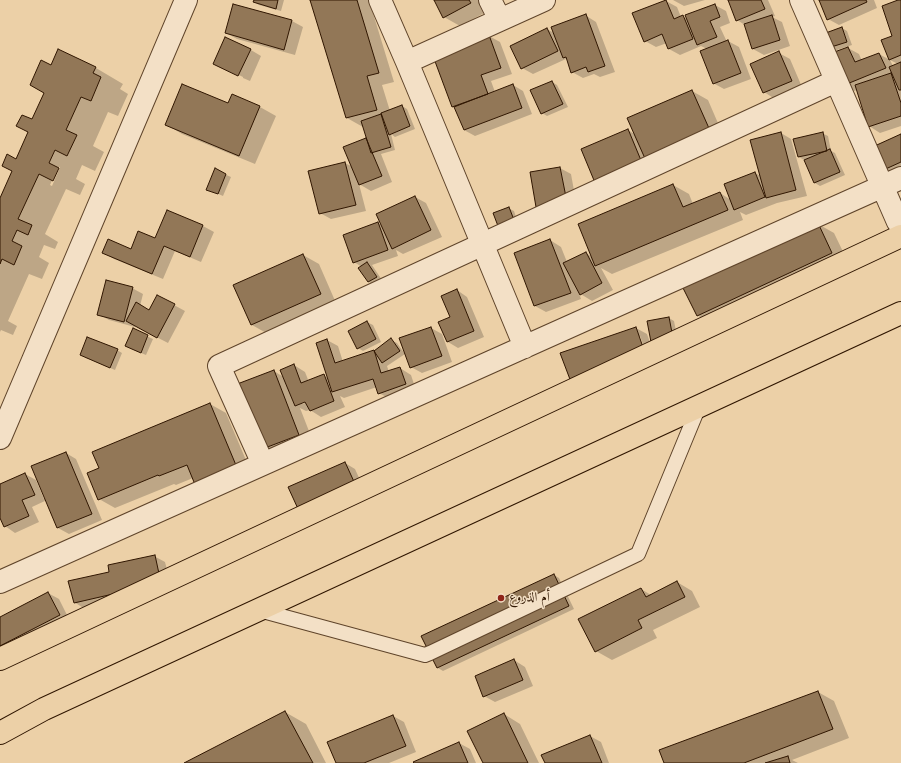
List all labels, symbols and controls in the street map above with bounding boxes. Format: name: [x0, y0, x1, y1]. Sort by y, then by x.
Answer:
place label: أم الذروع: [509, 590, 550, 606]
marker: أم الذروع: [496, 593, 506, 603]

